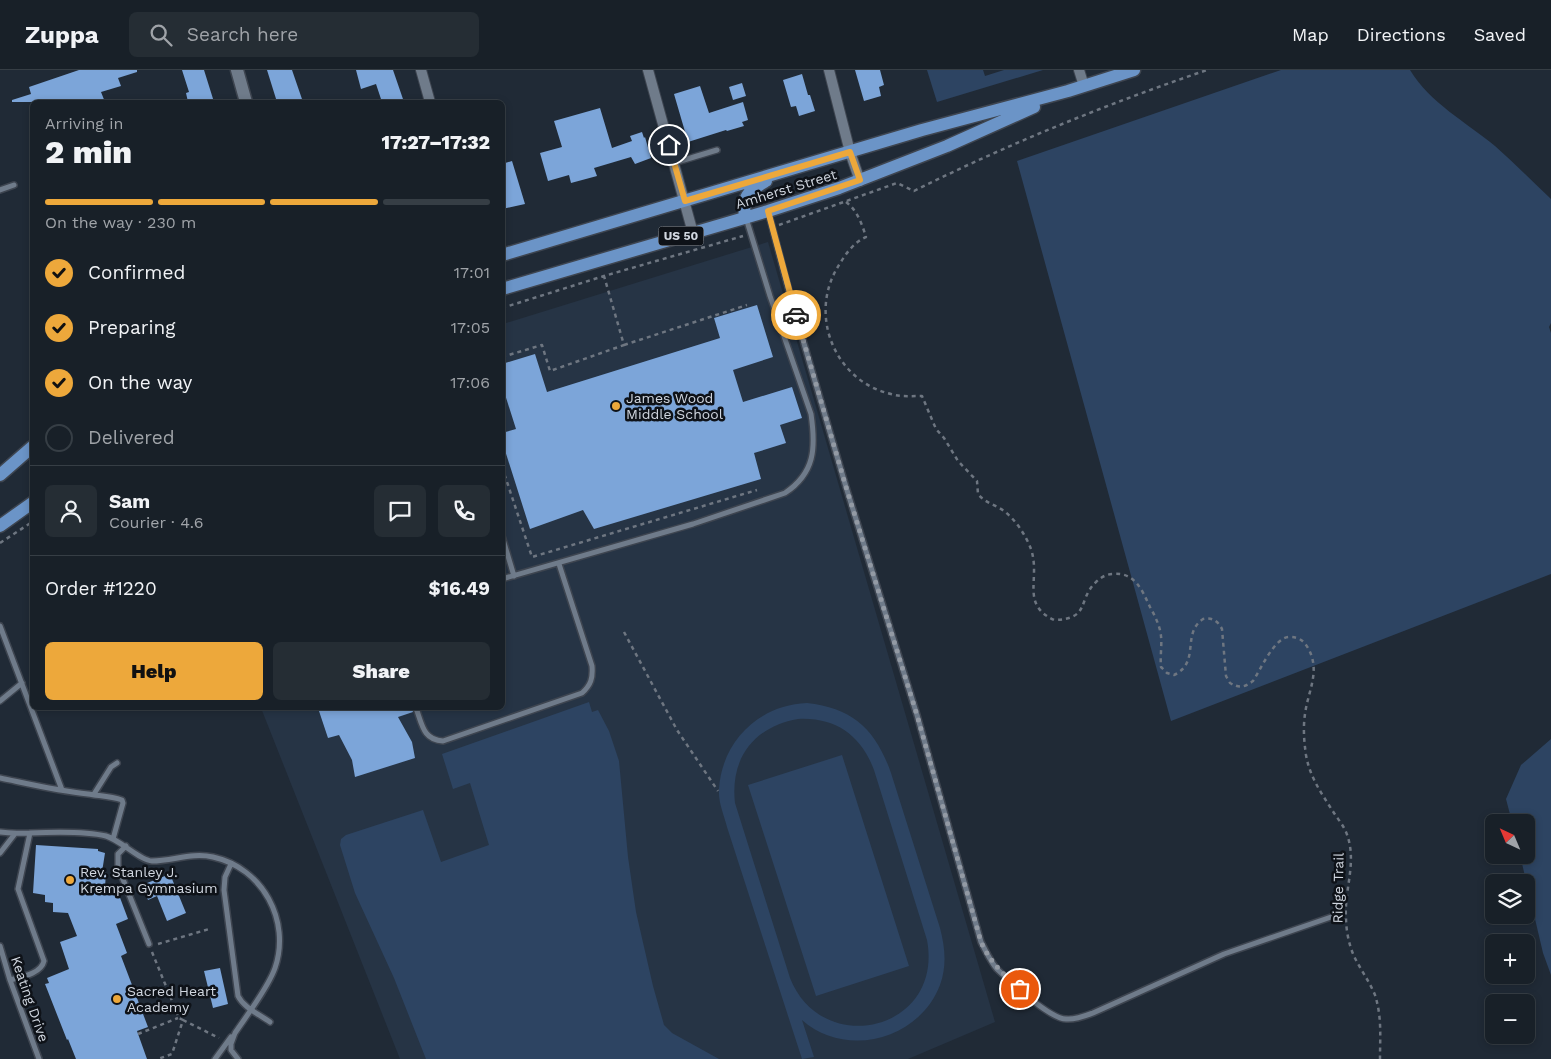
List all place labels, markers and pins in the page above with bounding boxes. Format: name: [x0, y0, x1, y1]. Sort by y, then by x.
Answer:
pin: [648, 124, 690, 166]
place label: James Wood Middle School: [626, 390, 724, 422]
marker: James Wood Middle School: [610, 400, 622, 412]
place label: Rev. Stanley J. Krempa Gymnasium: [80, 864, 218, 896]
marker: Rev. Stanley J. Krempa Gymnasium: [64, 874, 76, 886]
pin: [999, 968, 1041, 1010]
place label: Sacred Heart Academy: [127, 983, 216, 1015]
marker: Sacred Heart Academy: [111, 993, 123, 1005]

